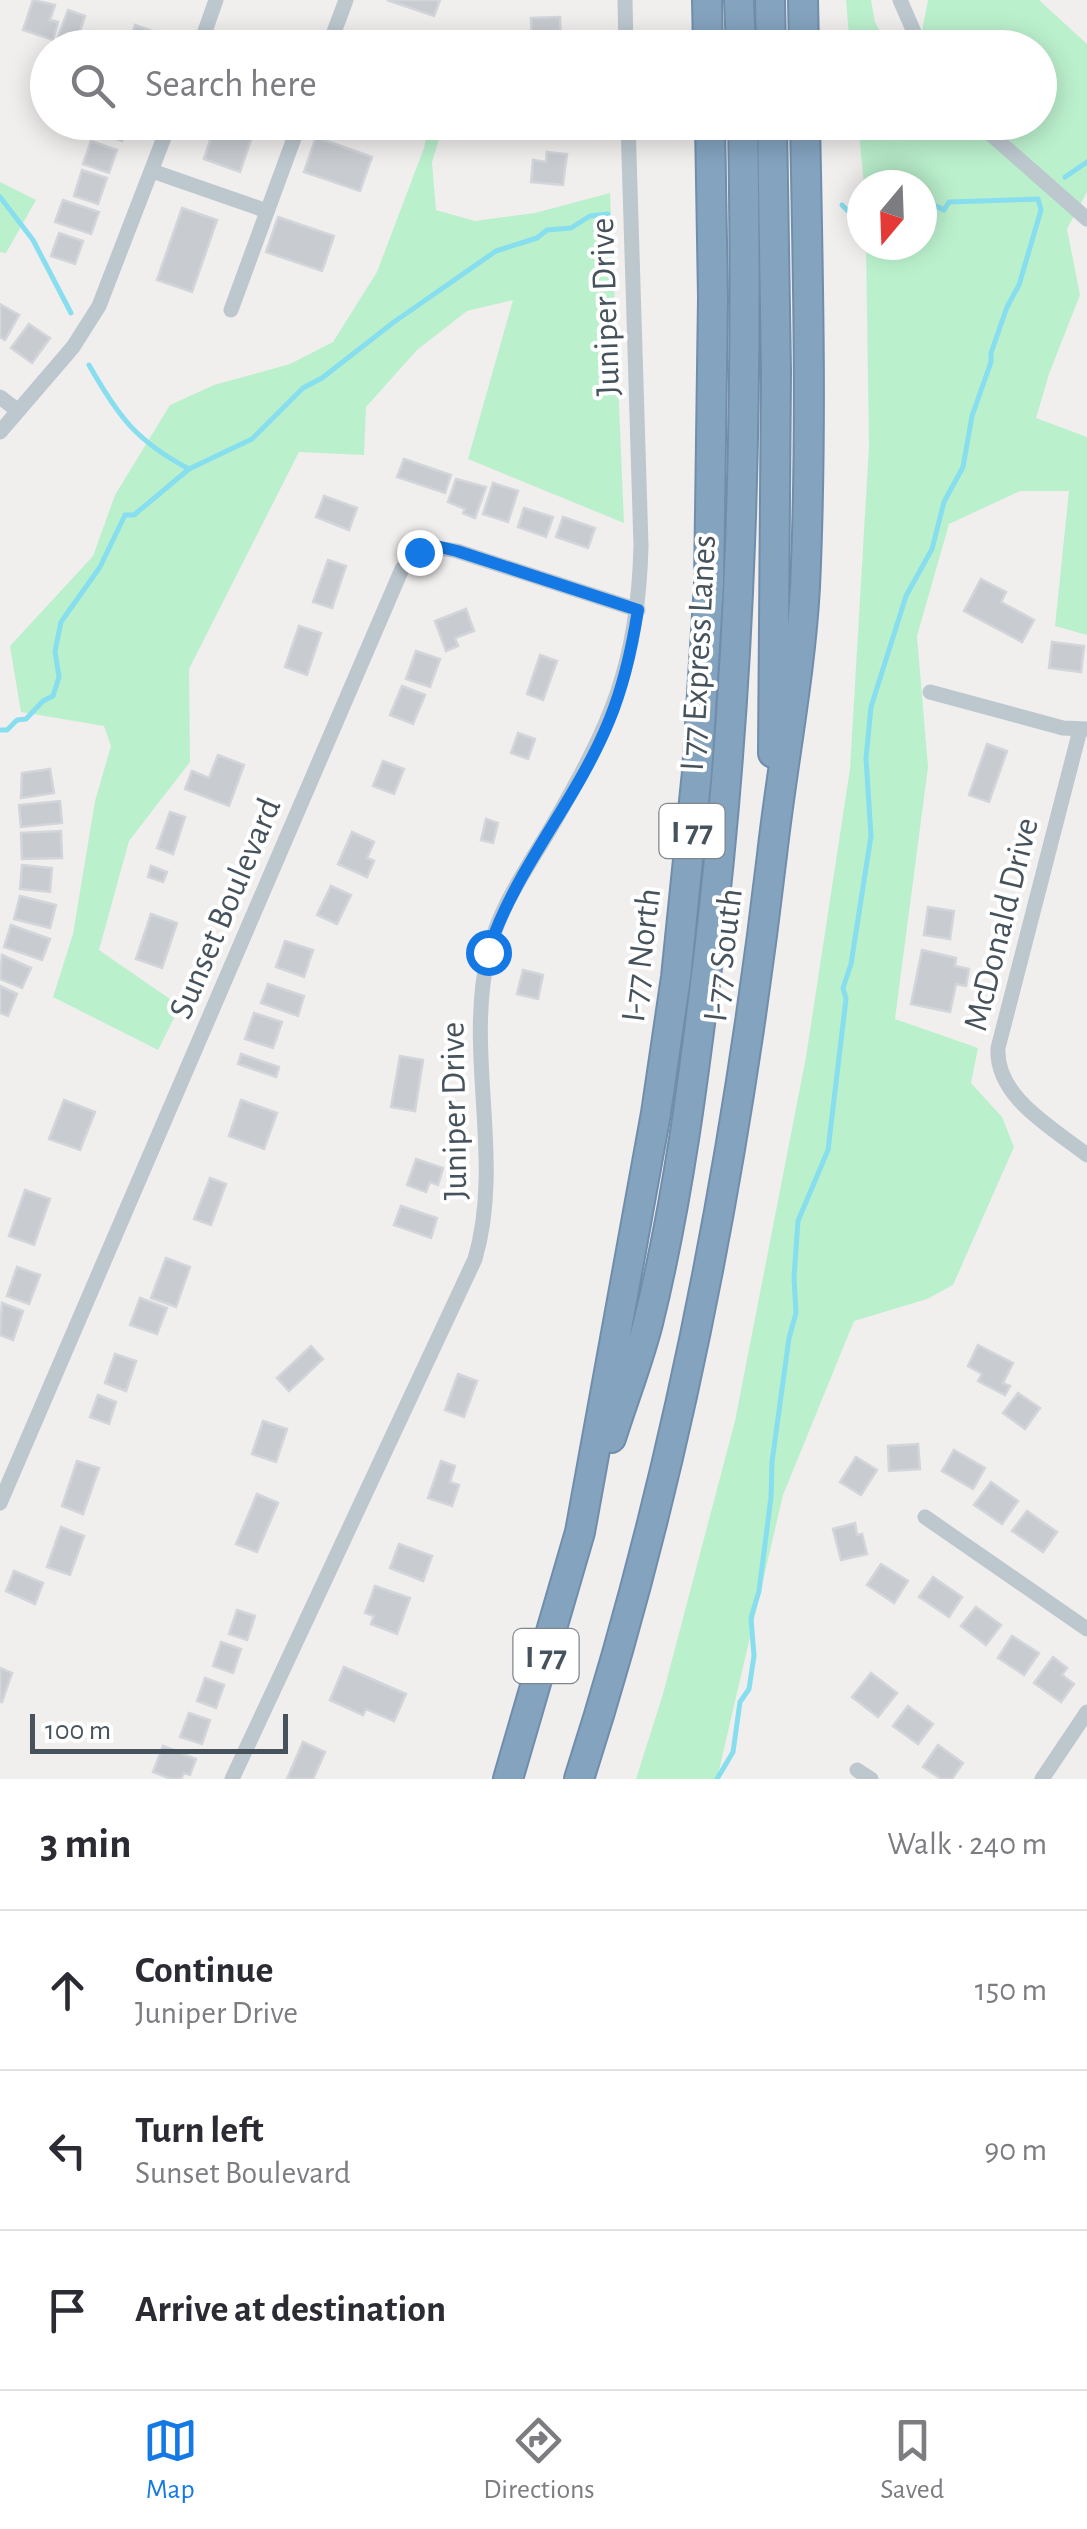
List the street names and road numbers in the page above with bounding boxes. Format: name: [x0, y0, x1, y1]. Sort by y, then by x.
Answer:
street label: Juniper Drive: [585, 217, 626, 397]
street label: I 77 Express Lanes: [675, 534, 722, 772]
street label: Sunset Boulevard: [163, 793, 288, 1024]
road number: I 77: [660, 804, 724, 858]
street label: McDonald Drive: [958, 814, 1045, 1035]
street label: I-77 North: [616, 886, 667, 1024]
street label: I-77 South: [698, 886, 749, 1024]
street label: Juniper Drive: [435, 1021, 474, 1200]
road number: I 77: [514, 1629, 578, 1683]

